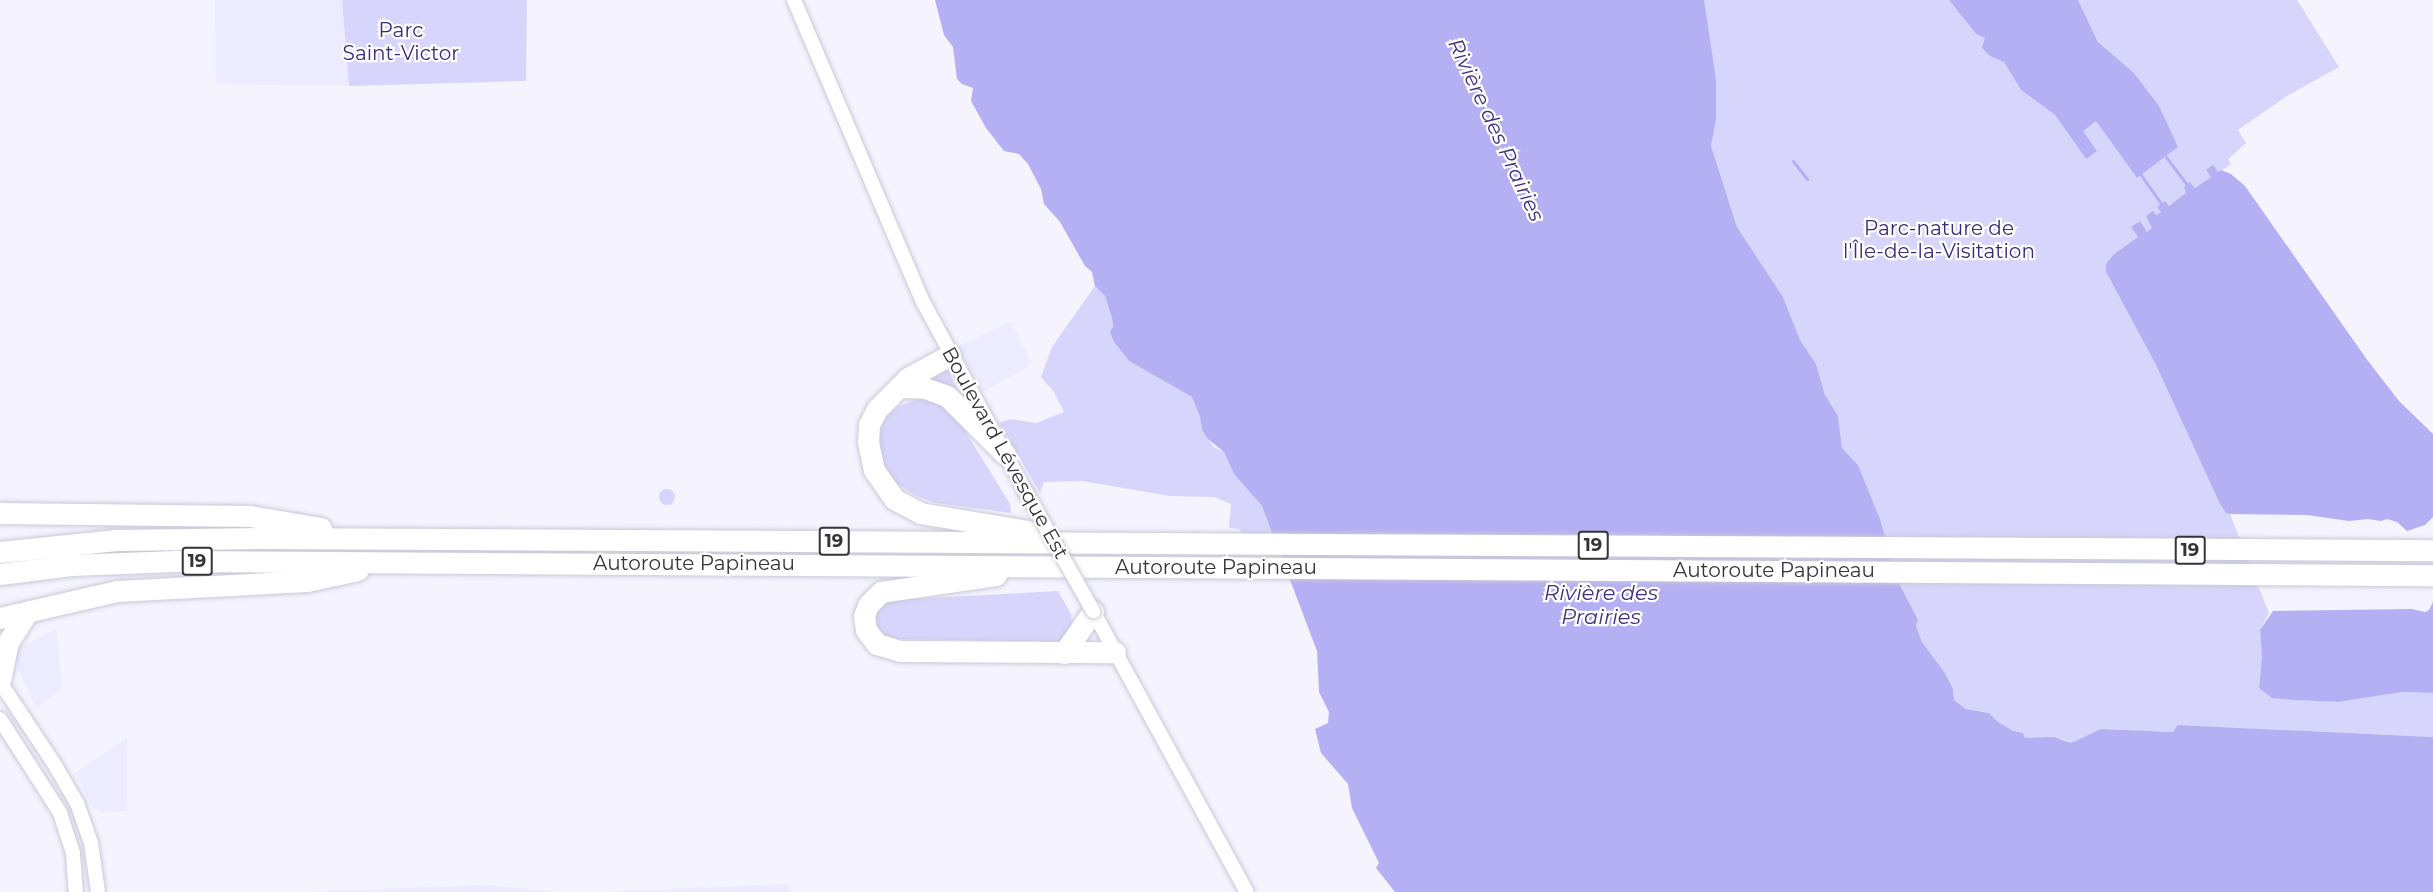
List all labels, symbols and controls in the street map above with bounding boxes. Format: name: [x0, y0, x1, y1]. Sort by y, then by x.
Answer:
park label: Parc Saint-Victor: [343, 19, 459, 66]
water label: Rivière des Prairies: [1443, 34, 1549, 226]
park label: Parc-nature de l'Île-de-la-Visitation: [1843, 216, 2035, 263]
street label: Boulevard Lévesque Est: [937, 343, 1073, 563]
road number: 19: [818, 526, 850, 556]
road number: 19: [1576, 530, 1610, 560]
road number: 19: [2174, 535, 2206, 565]
road number: 19: [180, 546, 214, 576]
street label: Autoroute Papineau: [593, 551, 795, 575]
street label: Autoroute Papineau: [1115, 555, 1317, 579]
street label: Autoroute Papineau: [1673, 558, 1875, 582]
water label: Rivière des Prairies: [1544, 580, 1658, 630]

